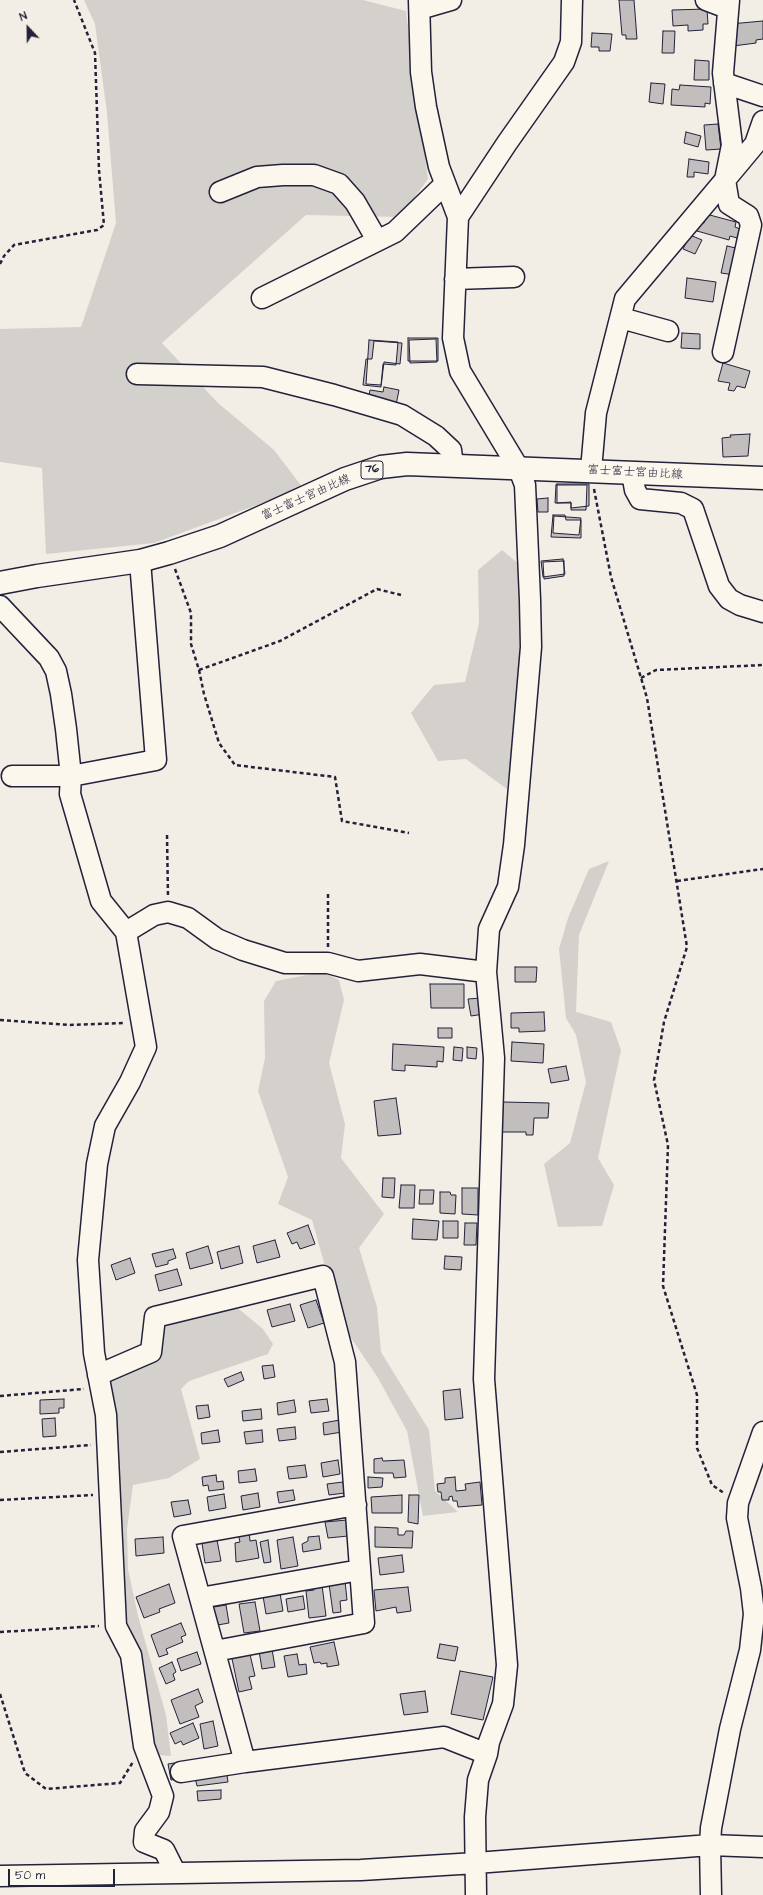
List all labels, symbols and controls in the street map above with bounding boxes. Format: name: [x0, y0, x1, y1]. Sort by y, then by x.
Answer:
north arrow: [8, 8, 48, 48]
text: N: [17, 8, 29, 25]
road number: 76: [361, 461, 383, 479]
street label: 富士富士宮由比線: [587, 463, 683, 483]
street label: 富士富士宮由比線: [259, 472, 353, 524]
scale bar: [10, 1861, 117, 1887]
text: 50 m: [15, 1867, 45, 1884]

